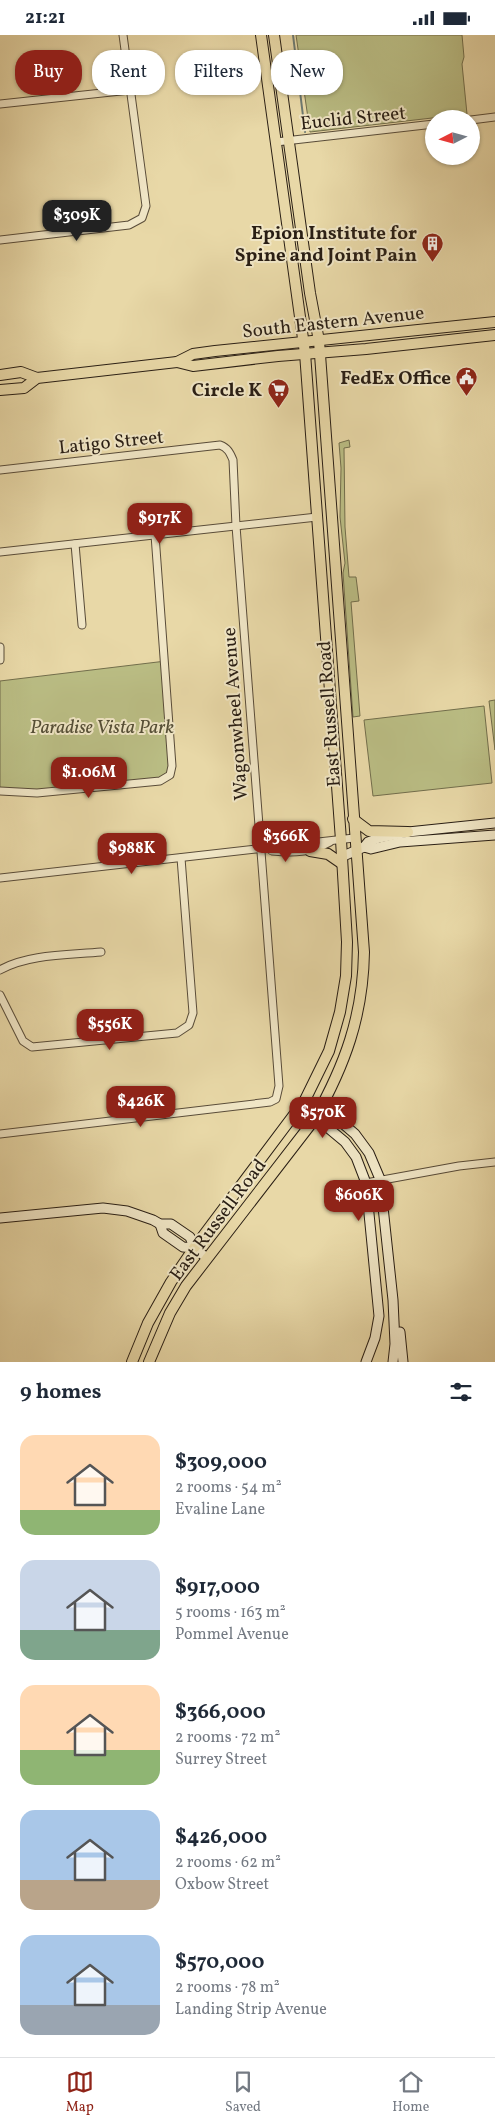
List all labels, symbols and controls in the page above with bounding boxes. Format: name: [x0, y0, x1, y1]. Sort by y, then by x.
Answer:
text: 21:21: [25, 5, 65, 31]
chip: Buy: [15, 50, 82, 95]
chip: Rent: [92, 50, 165, 95]
chip: Filters: [175, 50, 261, 95]
chip: New: [271, 50, 343, 95]
street label: Euclid Street: [299, 100, 408, 137]
north arrow: [425, 110, 480, 165]
map controls: [425, 110, 480, 165]
pin: $309K: [42, 199, 112, 242]
text: $309K: [53, 205, 101, 227]
place label: Epion Institute for Spine and Joint Pain: [235, 221, 417, 269]
building icon: Epion Institute for Spine and Joint Pain: [421, 231, 445, 262]
street label: South Eastern Avenue: [241, 301, 425, 345]
public building icon: FedEx Office: [455, 365, 479, 396]
place label: FedEx Office: [340, 366, 451, 392]
supermarket icon: Circle K: [266, 377, 290, 408]
place label: Circle K: [192, 378, 262, 404]
street label: Latigo Street: [57, 425, 165, 461]
pin: $917K: [125, 503, 195, 545]
text: $917K: [138, 508, 182, 530]
street label: Wagonwheel Avenue: [217, 627, 255, 801]
street label: East Russell Road: [312, 640, 348, 788]
park label: Paradise Vista Park: [30, 715, 174, 741]
pin: $1.06M: [48, 757, 130, 799]
text: $1.06M: [62, 762, 116, 784]
pin: $366K: [251, 821, 321, 863]
text: $366K: [263, 826, 309, 848]
pin: $988K: [97, 833, 167, 875]
text: $988K: [109, 838, 155, 860]
pin: $556K: [75, 1009, 145, 1051]
text: $556K: [88, 1014, 132, 1036]
pin: $426K: [106, 1085, 176, 1128]
text: $426K: [117, 1091, 165, 1113]
pin: $570K: [288, 1097, 358, 1139]
text: $570K: [300, 1102, 346, 1124]
street label: East Russell Road: [164, 1154, 273, 1287]
pin: $606K: [324, 1179, 394, 1222]
text: $606K: [335, 1185, 383, 1207]
text: 9 homes: [20, 1378, 101, 1407]
icon: filters: [447, 1378, 475, 1406]
text: $309,000: [175, 1448, 267, 1477]
icon: home: [60, 1455, 120, 1515]
text: 2 rooms · 54 m²: [175, 1477, 282, 1499]
text: Evaline Lane: [175, 1499, 265, 1521]
text: $917,000: [175, 1573, 260, 1602]
icon: home: [60, 1580, 120, 1640]
text: 5 rooms · 163 m²: [175, 1602, 286, 1624]
text: Pommel Avenue: [175, 1624, 289, 1646]
text: $366,000: [175, 1698, 266, 1727]
icon: home: [60, 1705, 120, 1765]
text: 2 rooms · 72 m²: [175, 1727, 280, 1749]
text: Surrey Street: [175, 1749, 267, 1771]
text: $426,000: [175, 1823, 267, 1852]
icon: home: [60, 1830, 120, 1890]
text: 2 rooms · 62 m²: [175, 1852, 281, 1874]
text: Oxbow Street: [175, 1874, 269, 1896]
text: $570,000: [175, 1948, 264, 1977]
icon: home: [60, 1955, 120, 2015]
text: 2 rooms · 78 m²: [175, 1977, 280, 1999]
text: Landing Strip Avenue: [175, 1999, 327, 2021]
tab: Map: [66, 2068, 94, 2117]
tab: Saved: [225, 2068, 261, 2117]
tab: Home: [392, 2068, 429, 2117]

